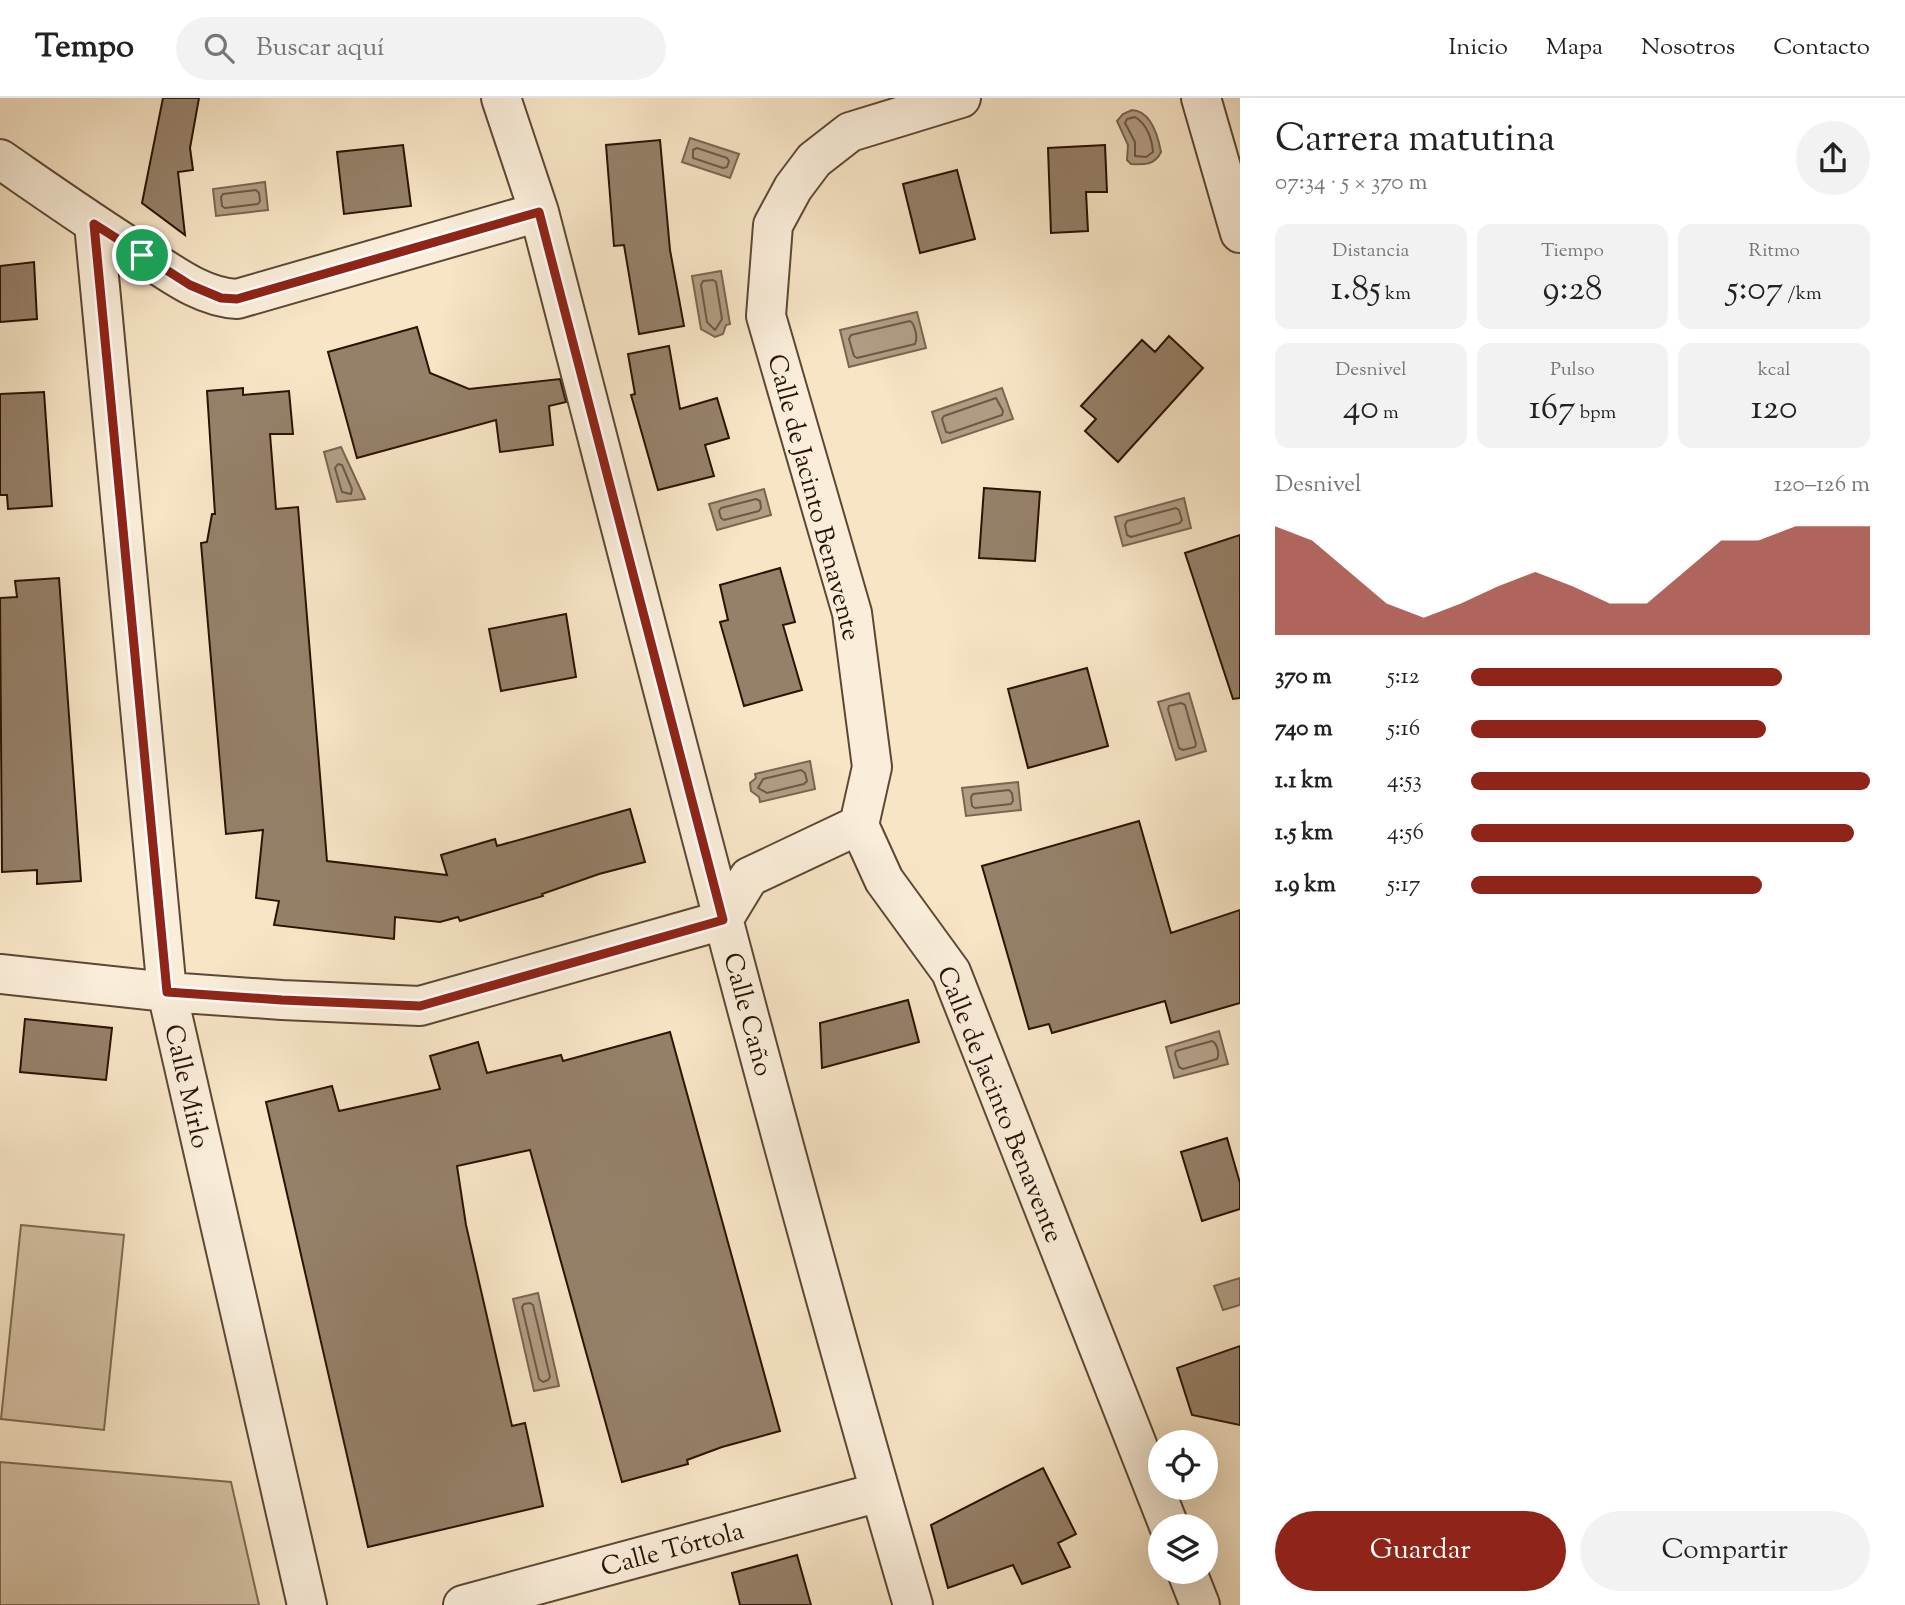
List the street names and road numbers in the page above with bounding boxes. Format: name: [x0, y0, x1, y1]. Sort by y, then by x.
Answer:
street label: Calle de Jacinto Benavente: [757, 350, 869, 645]
street label: Calle Caño: [712, 949, 781, 1080]
street label: Calle de Jacinto Benavente: [926, 961, 1071, 1249]
street label: Calle Mirlo: [153, 1021, 218, 1152]
street label: Calle Tórtola: [597, 1514, 748, 1587]

